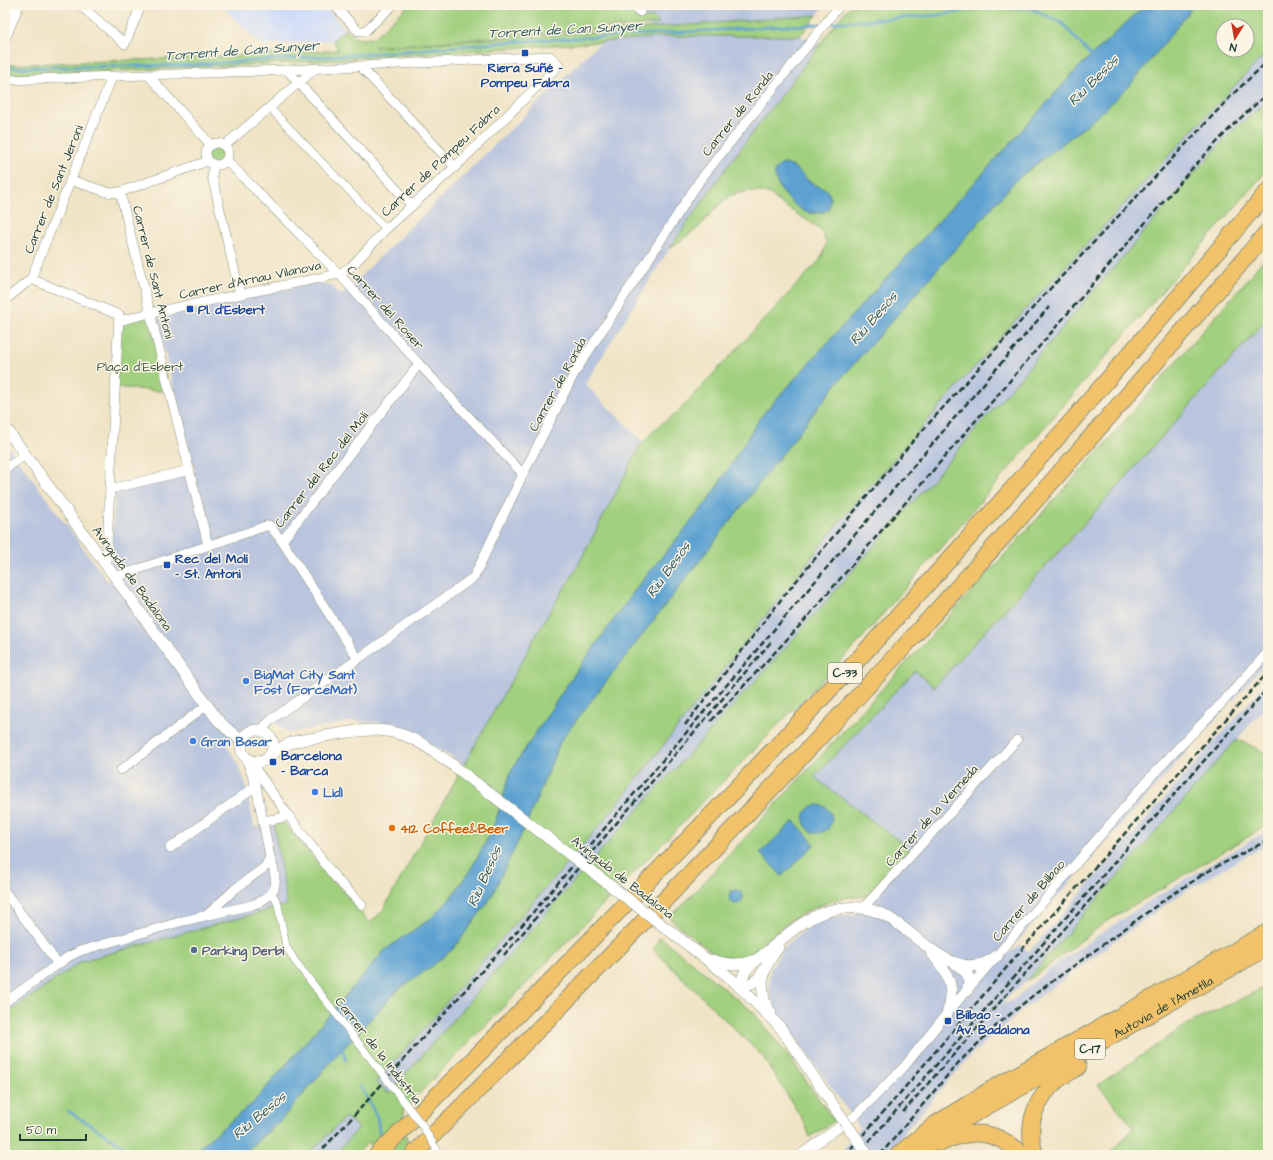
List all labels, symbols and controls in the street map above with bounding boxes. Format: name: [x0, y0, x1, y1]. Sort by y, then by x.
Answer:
water label: Torrent de Can Sunyer: [488, 16, 644, 44]
north arrow: [1215, 18, 1255, 58]
water label: Torrent de Can Sunyer: [165, 36, 321, 66]
text: N: [1228, 39, 1238, 55]
marker: Riera Suñé - Pompeu Fabra: [520, 48, 530, 58]
water label: Riu Besòs: [1064, 50, 1124, 111]
place label: Riera Suñé - Pompeu Fabra: [481, 59, 570, 93]
street label: Carrer de Ronda: [698, 67, 778, 160]
street label: Carrer de Pompeu Fabra: [377, 100, 505, 221]
street label: Carrer de Sant Jeroni: [20, 122, 88, 256]
street label: Carrer de Sant Antoni: [128, 204, 178, 341]
street label: Carrer d'Arnau Vilanova: [178, 256, 323, 304]
street label: Carrer del Roser: [342, 262, 428, 354]
water label: Riu Besòs: [845, 287, 903, 349]
place label: Pl. d'Esbert: [198, 301, 266, 319]
marker: Pl. d'Esbert: [185, 304, 195, 314]
street label: Carrer de Ronda: [525, 334, 591, 435]
park label: Plaça d'Esbert: [97, 358, 184, 376]
street label: Carrer del Rec del Molí: [271, 408, 373, 532]
street label: Avinguda de Badalona: [87, 522, 177, 636]
water label: Riu Besòs: [642, 537, 696, 601]
place label: Rec del Molí - St. Antoni: [175, 550, 249, 583]
marker: Rec del Molí - St. Antoni: [162, 560, 172, 570]
road number: C-33: [828, 663, 862, 683]
place label: BigMat City Sant Fost (ForceMat): [254, 666, 358, 699]
marker: BigMat City Sant Fost (ForceMat): [241, 676, 251, 686]
place label: Gran Basar: [201, 733, 272, 751]
marker: Gran Basar: [188, 736, 198, 746]
place label: Barcelona - Barca: [281, 747, 342, 780]
marker: Barcelona - Barca: [268, 757, 278, 767]
street label: Carrer de la Verneda: [881, 760, 983, 871]
place label: Lidl: [323, 784, 343, 802]
marker: Lidl: [310, 787, 320, 797]
place label: 412 Coffee&Beer: [400, 820, 509, 838]
marker: 412 Coffee&Beer: [387, 823, 397, 833]
street label: Avinguda de Badalona: [567, 832, 678, 925]
water label: Riu Besòs: [463, 842, 508, 910]
street label: Carrer de Bilbao: [988, 855, 1070, 945]
place label: Parking Derbi: [202, 942, 285, 962]
marker: Parking Derbi: [189, 945, 199, 955]
street label: Autovia de l'Ametlla: [1110, 972, 1217, 1043]
street label: Carrer de la Indústria: [331, 993, 426, 1108]
place label: Bilbao - Av. Badalona: [956, 1006, 1030, 1039]
marker: Bilbao - Av. Badalona: [943, 1016, 953, 1026]
road number: C-17: [1075, 1039, 1105, 1059]
water label: Riu Besòs: [229, 1087, 291, 1144]
scale bar: [20, 1116, 86, 1142]
text: 50 m: [26, 1122, 57, 1139]

